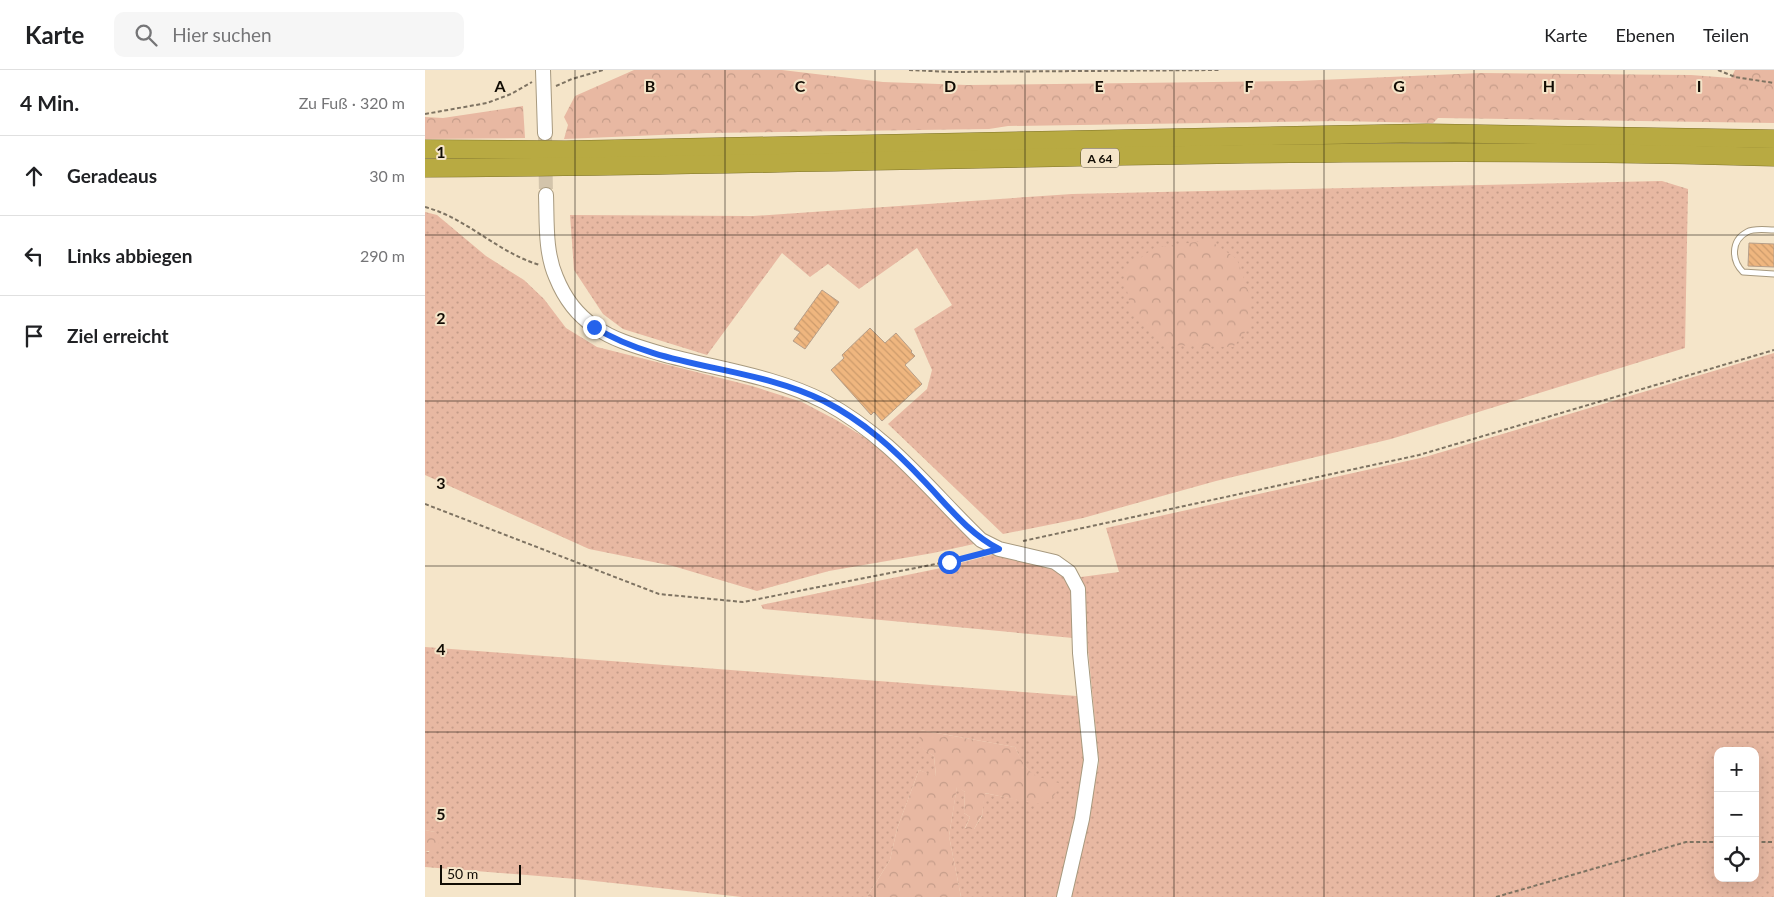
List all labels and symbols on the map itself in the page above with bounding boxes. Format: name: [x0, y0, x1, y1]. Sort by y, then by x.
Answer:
text: A: [493, 76, 506, 95]
text: B: [645, 76, 655, 95]
text: C: [795, 76, 806, 95]
text: D: [944, 76, 956, 95]
text: E: [1094, 76, 1104, 95]
text: F: [1244, 76, 1254, 95]
text: G: [1393, 76, 1405, 95]
text: H: [1543, 76, 1555, 95]
text: I: [1697, 76, 1701, 95]
text: 1: [436, 142, 446, 161]
road number: A 64: [1081, 148, 1119, 168]
text: 2: [436, 308, 446, 327]
route end: [583, 316, 606, 339]
text: 3: [436, 473, 446, 492]
route start: [938, 551, 961, 574]
text: 4: [436, 639, 446, 658]
text: 5: [436, 804, 446, 823]
scale bar: [440, 862, 521, 885]

